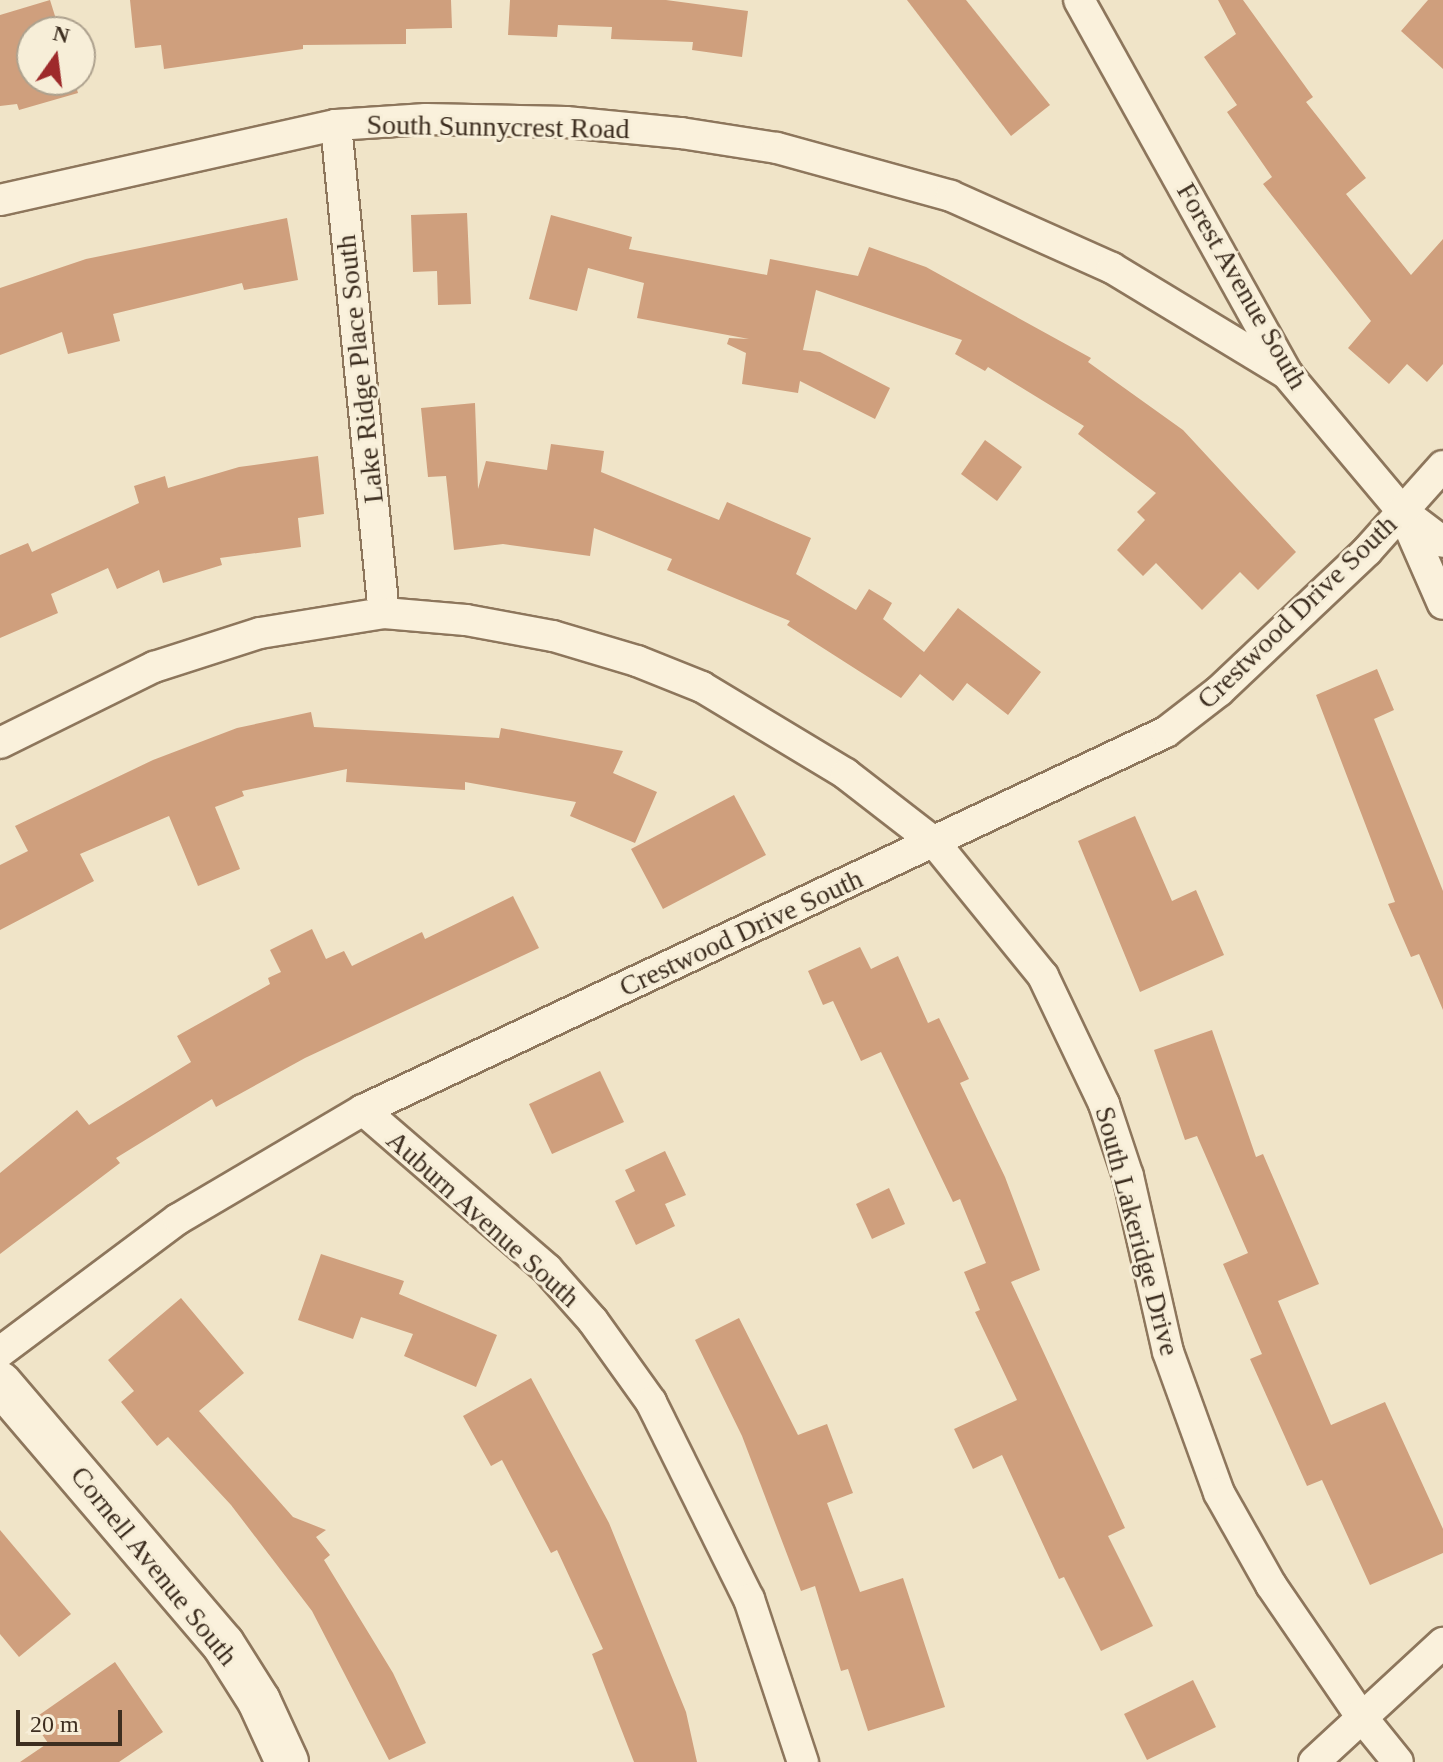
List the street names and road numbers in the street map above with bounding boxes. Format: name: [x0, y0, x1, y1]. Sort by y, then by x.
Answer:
street label: South Sunnycrest Road: [366, 108, 630, 146]
street label: Forest Avenue South: [1169, 176, 1315, 396]
street label: Lake Ridge Place South: [329, 233, 391, 505]
street label: Crestwood Drive South: [1190, 508, 1404, 716]
street label: Crestwood Drive South: [614, 862, 868, 1004]
street label: South Lakeridge Drive: [1088, 1103, 1186, 1359]
street label: Auburn Avenue South: [379, 1123, 587, 1315]
street label: Cornell Avenue South: [63, 1459, 245, 1673]

